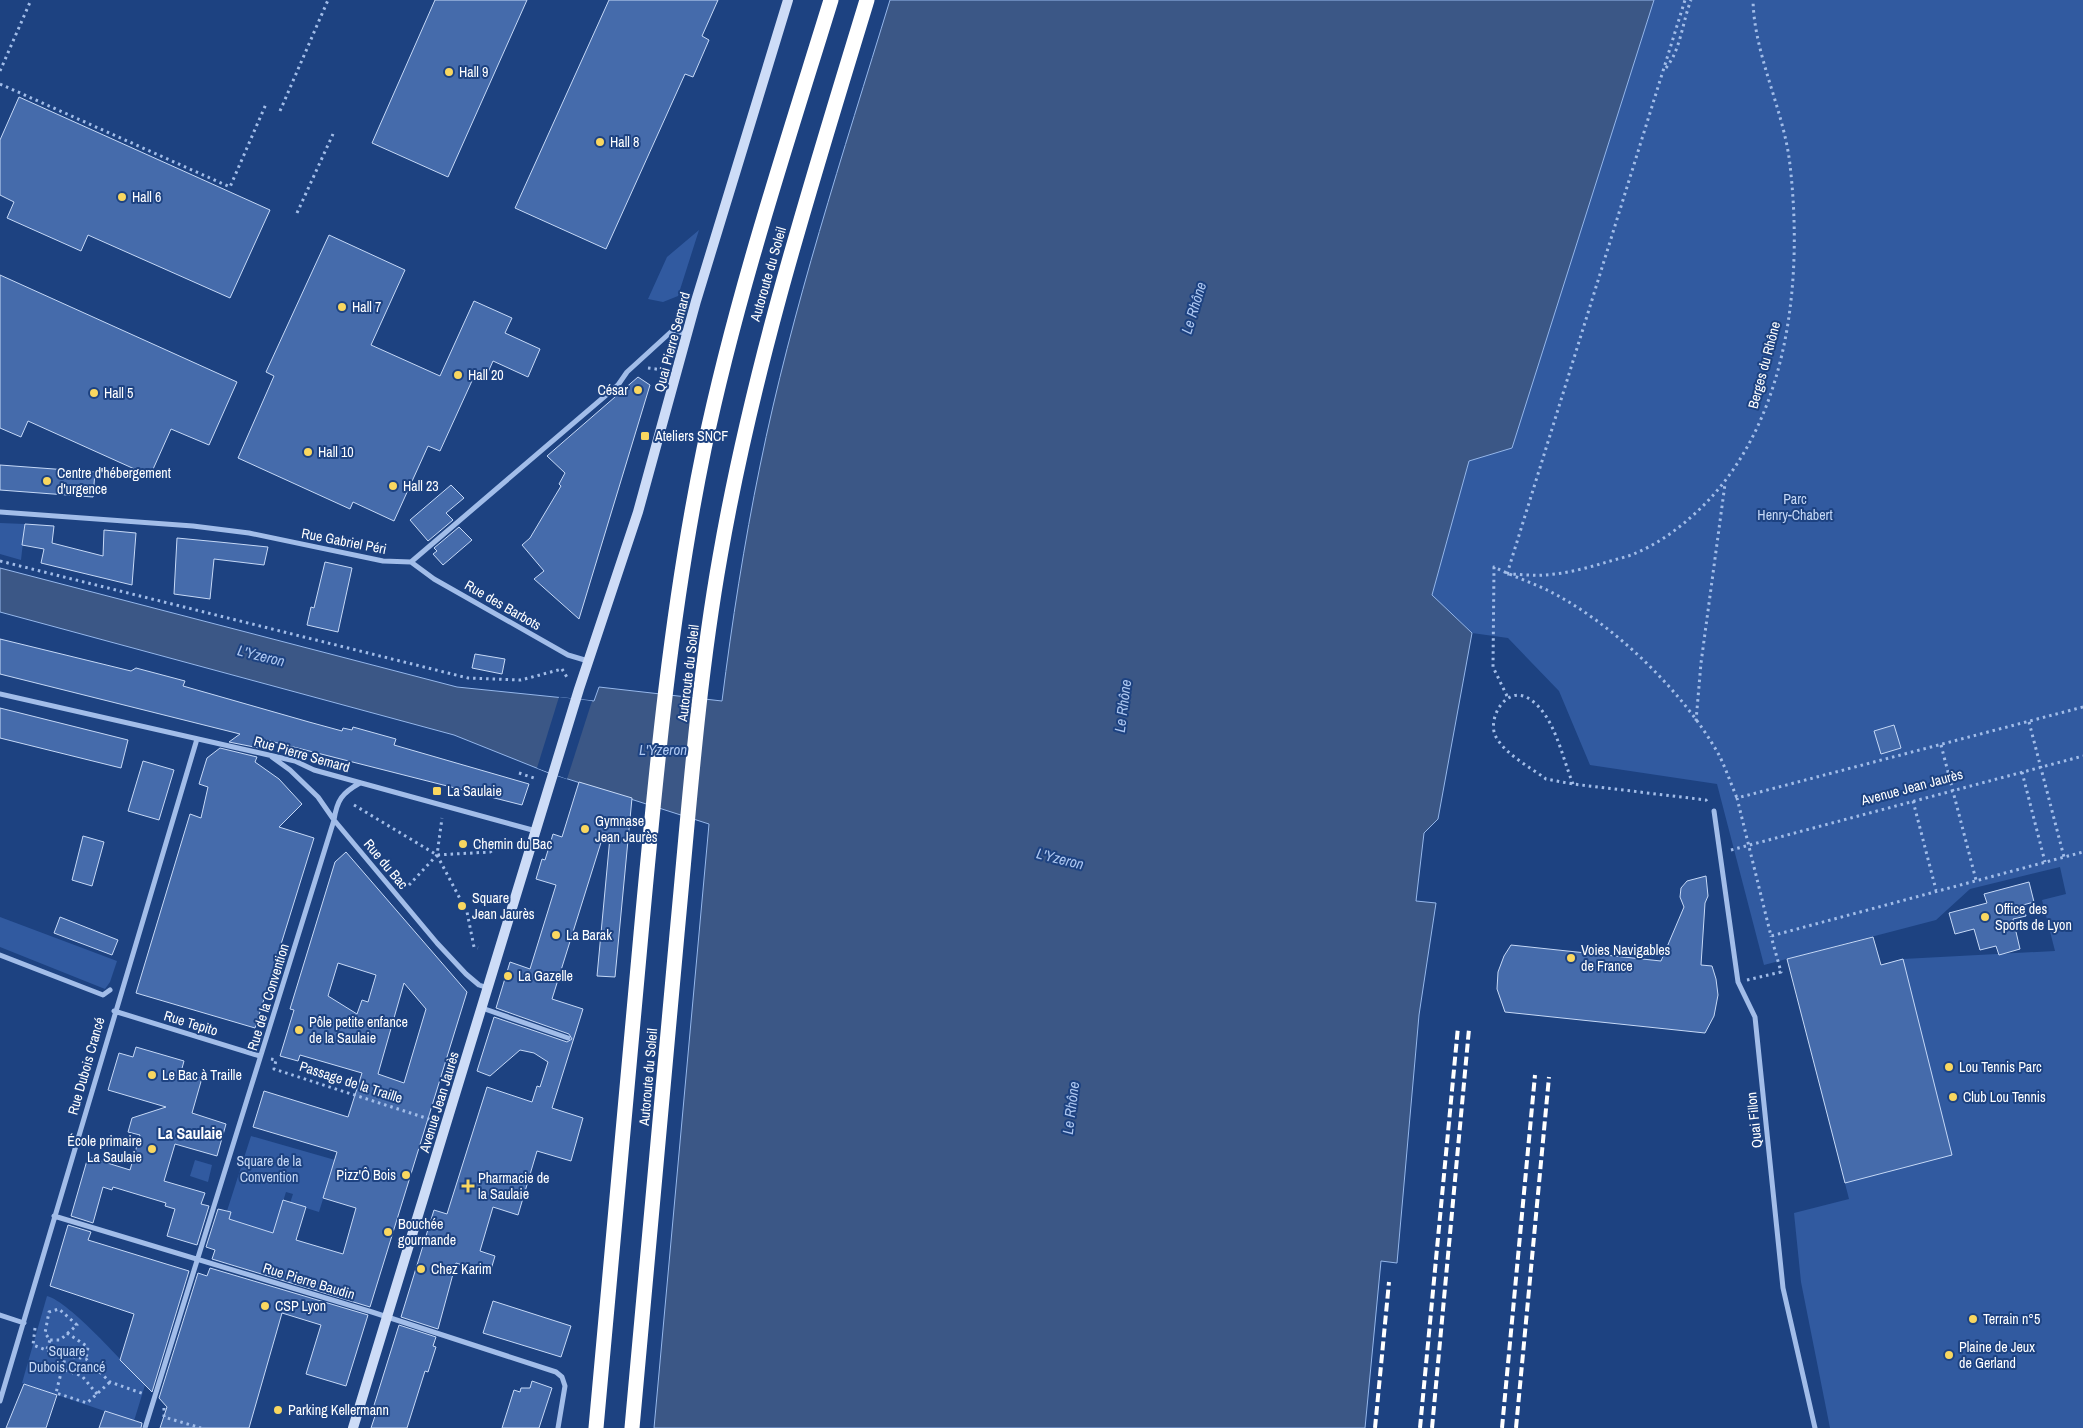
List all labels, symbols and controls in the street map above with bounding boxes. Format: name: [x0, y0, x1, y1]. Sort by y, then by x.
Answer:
place label: Hall 9: [459, 63, 488, 81]
marker: Hall 9: [443, 66, 455, 78]
place label: Hall 8: [610, 133, 639, 151]
marker: Hall 8: [594, 136, 606, 148]
place label: Hall 6: [132, 188, 161, 206]
marker: Hall 6: [116, 191, 128, 203]
street label: Autoroute du Soleil: [746, 225, 790, 324]
water label: Le Rhône: [1176, 279, 1211, 336]
street label: Quai Pierre Semard: [650, 290, 694, 394]
place label: Hall 7: [352, 298, 381, 316]
marker: Hall 7: [336, 301, 348, 313]
street label: Berges du Rhône: [1744, 320, 1784, 410]
place label: Hall 20: [468, 366, 504, 384]
marker: Hall 20: [452, 369, 464, 381]
place label: César: [597, 381, 628, 399]
place label: Hall 5: [104, 384, 133, 402]
marker: César: [632, 384, 644, 396]
marker: Hall 5: [88, 387, 100, 399]
place label: Ateliers SNCF: [654, 427, 728, 445]
marker: Ateliers SNCF: [639, 430, 651, 442]
place label: Hall 10: [318, 443, 354, 461]
marker: Hall 10: [302, 446, 314, 458]
place label: Centre d'hébergement d'urgence: [57, 464, 171, 498]
marker: Centre d'hébergement d'urgence: [41, 475, 53, 487]
place label: Hall 23: [403, 477, 439, 495]
marker: Hall 23: [387, 480, 399, 492]
park label: Parc Henry-Chabert: [1757, 490, 1833, 524]
street label: Rue Gabriel Péri: [300, 524, 388, 558]
street label: Rue des Barbots: [461, 576, 545, 634]
street label: Autoroute du Soleil: [673, 623, 703, 724]
water label: L'Yzeron: [235, 639, 287, 672]
water label: Le Rhône: [1109, 678, 1136, 734]
street label: Rue Pierre Semard: [252, 732, 352, 776]
water label: L'Yzeron: [639, 739, 687, 760]
street label: Avenue Jean Jaurès: [1858, 765, 1965, 809]
place label: La Saulaie: [447, 782, 502, 800]
marker: La Saulaie: [431, 785, 443, 797]
place label: Gymnase Jean Jaurès: [595, 812, 658, 846]
marker: Gymnase Jean Jaurès: [579, 823, 591, 835]
street label: Rue du Bac: [360, 835, 412, 893]
place label: Chemin du Bac: [473, 835, 552, 853]
marker: Chemin du Bac: [457, 838, 469, 850]
water label: L'Yzeron: [1034, 842, 1086, 875]
place label: Square Jean Jaurès: [472, 889, 535, 923]
marker: Square Jean Jaurès: [456, 900, 468, 912]
place label: Office des Sports de Lyon: [1995, 900, 2072, 934]
marker: Office des Sports de Lyon: [1979, 911, 1991, 923]
place label: La Barak: [566, 926, 612, 944]
marker: La Barak: [550, 929, 562, 941]
street label: Rue de la Convention: [243, 941, 293, 1053]
place label: Voies Navigables de France: [1581, 941, 1671, 975]
marker: Voies Navigables de France: [1565, 952, 1577, 964]
place label: La Gazelle: [518, 967, 573, 985]
marker: La Gazelle: [502, 970, 514, 982]
street label: Rue Tepito: [162, 1006, 220, 1040]
place label: Pôle petite enfance de la Saulaie: [309, 1013, 408, 1047]
street label: Rue Dubois Crancé: [63, 1015, 109, 1117]
marker: Pôle petite enfance de la Saulaie: [293, 1024, 305, 1036]
street label: Autoroute du Soleil: [635, 1028, 661, 1127]
street label: Avenue Jean Jaurès: [415, 1049, 463, 1156]
street label: Passage de la Traille: [297, 1057, 405, 1107]
place label: Lou Tennis Parc: [1959, 1058, 2042, 1076]
marker: Lou Tennis Parc: [1943, 1061, 1955, 1073]
place label: Le Bac à Traille: [162, 1066, 242, 1084]
marker: Le Bac à Traille: [146, 1069, 158, 1081]
water label: Le Rhône: [1057, 1080, 1084, 1136]
place label: Club Lou Tennis: [1963, 1088, 2046, 1106]
street label: Quai Fillon: [1742, 1091, 1766, 1149]
marker: Club Lou Tennis: [1947, 1091, 1959, 1103]
district label: La Saulaie: [158, 1122, 222, 1144]
place label: École primaire La Saulaie: [67, 1132, 142, 1166]
marker: École primaire La Saulaie: [146, 1143, 158, 1155]
park label: Square de la Convention: [236, 1152, 302, 1186]
place label: Pizz'Ô Bois: [336, 1166, 396, 1184]
marker: Pizz'Ô Bois: [400, 1169, 412, 1181]
place label: Pharmacie de la Saulaie: [478, 1169, 549, 1203]
marker: Pharmacie de la Saulaie: [462, 1180, 474, 1192]
place label: Bouchée gourmande: [398, 1215, 456, 1249]
marker: Bouchée gourmande: [382, 1226, 394, 1238]
street label: Rue Pierre Baudin: [261, 1258, 357, 1304]
place label: Chez Karim: [431, 1260, 492, 1278]
marker: Chez Karim: [415, 1263, 427, 1275]
place label: CSP Lyon: [275, 1297, 326, 1315]
marker: CSP Lyon: [259, 1300, 271, 1312]
place label: Terrain n°5: [1983, 1310, 2040, 1328]
marker: Terrain n°5: [1967, 1313, 1979, 1325]
place label: Plaine de Jeux de Gerland: [1959, 1338, 2035, 1372]
park label: Square Dubois Crancé: [29, 1342, 105, 1376]
marker: Plaine de Jeux de Gerland: [1943, 1349, 1955, 1361]
place label: Parking Kellermann: [288, 1401, 389, 1419]
marker: Parking Kellermann: [272, 1404, 284, 1416]

